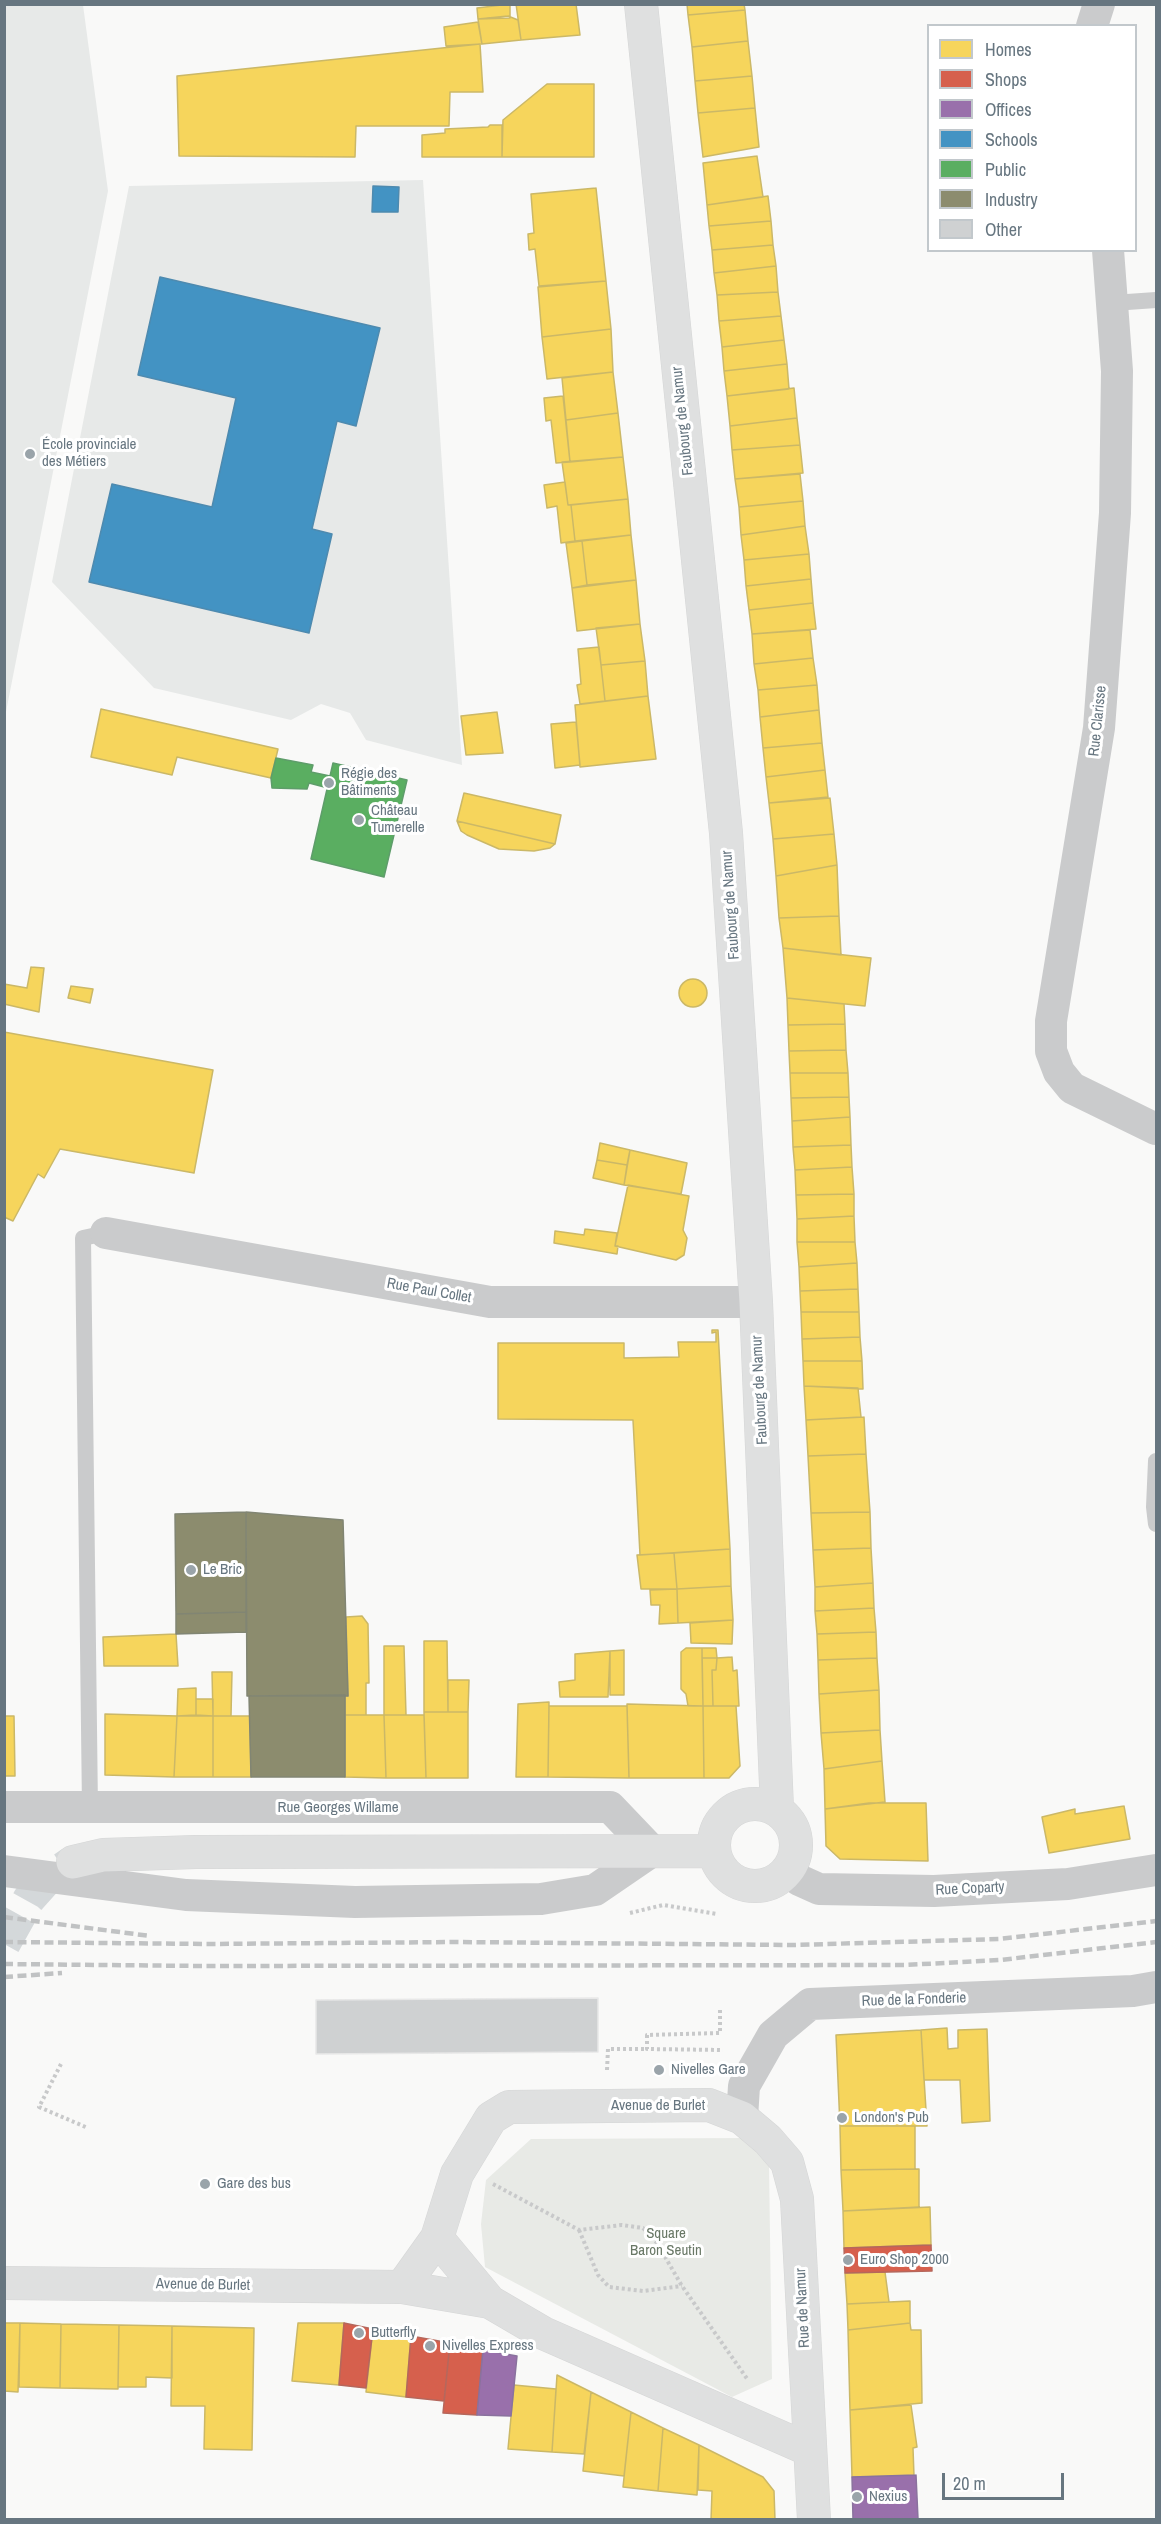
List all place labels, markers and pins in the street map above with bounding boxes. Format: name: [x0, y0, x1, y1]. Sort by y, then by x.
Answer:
place label: École provinciale des Métiers: [42, 436, 136, 471]
marker: École provinciale des Métiers: [23, 447, 37, 461]
place label: Régie des Bâtiments: [341, 765, 397, 800]
marker: Régie des Bâtiments: [322, 776, 336, 790]
place label: Château Tumerelle: [371, 802, 425, 837]
marker: Château Tumerelle: [352, 813, 366, 827]
place label: Le Bric: [203, 1561, 242, 1579]
marker: Le Bric: [184, 1563, 198, 1577]
place label: Nivelles Gare: [671, 2061, 746, 2079]
marker: Nivelles Gare: [652, 2063, 666, 2077]
place label: London's Pub: [854, 2109, 929, 2127]
marker: London's Pub: [835, 2111, 849, 2125]
place label: Gare des bus: [217, 2175, 291, 2193]
marker: Gare des bus: [198, 2177, 212, 2191]
place label: Euro Shop 2000: [860, 2251, 949, 2269]
marker: Euro Shop 2000: [841, 2253, 855, 2267]
place label: Butterfly: [371, 2324, 416, 2342]
marker: Butterfly: [352, 2326, 366, 2340]
place label: Nivelles Express: [442, 2337, 534, 2355]
marker: Nivelles Express: [423, 2339, 437, 2353]
place label: Nexius: [869, 2488, 907, 2506]
marker: Nexius: [850, 2490, 864, 2504]

